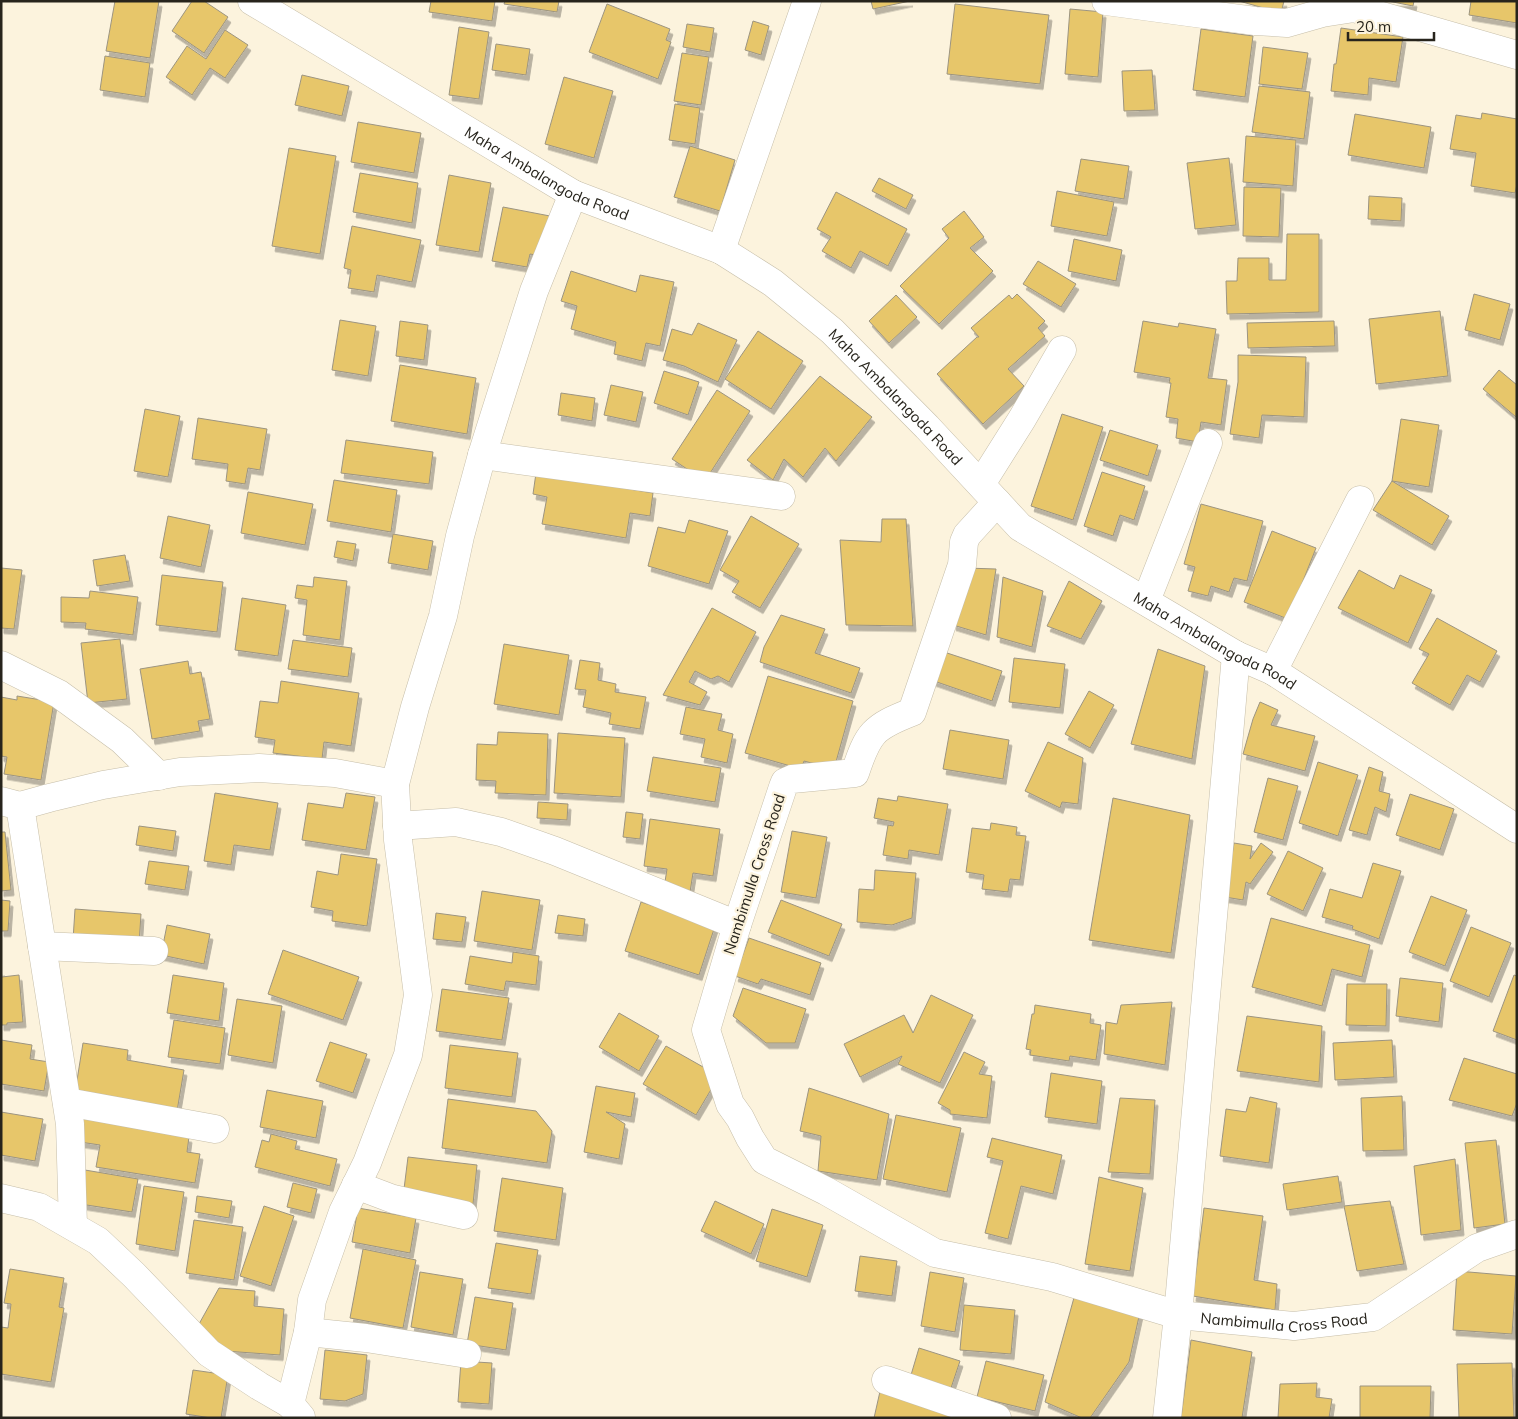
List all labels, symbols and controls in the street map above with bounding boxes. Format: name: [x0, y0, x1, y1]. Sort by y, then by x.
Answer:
scale bar: [1348, 10, 1434, 42]
text: 20 m: [1356, 17, 1391, 36]
street label: Maha Ambalangoda Road: [462, 122, 632, 224]
street label: Maha Ambalangoda Road: [825, 324, 967, 469]
street label: Maha Ambalangoda Road: [1131, 587, 1300, 693]
street label: Nambimulla Cross Road: [719, 791, 789, 957]
street label: Nambimulla Cross Road: [1200, 1308, 1369, 1336]

